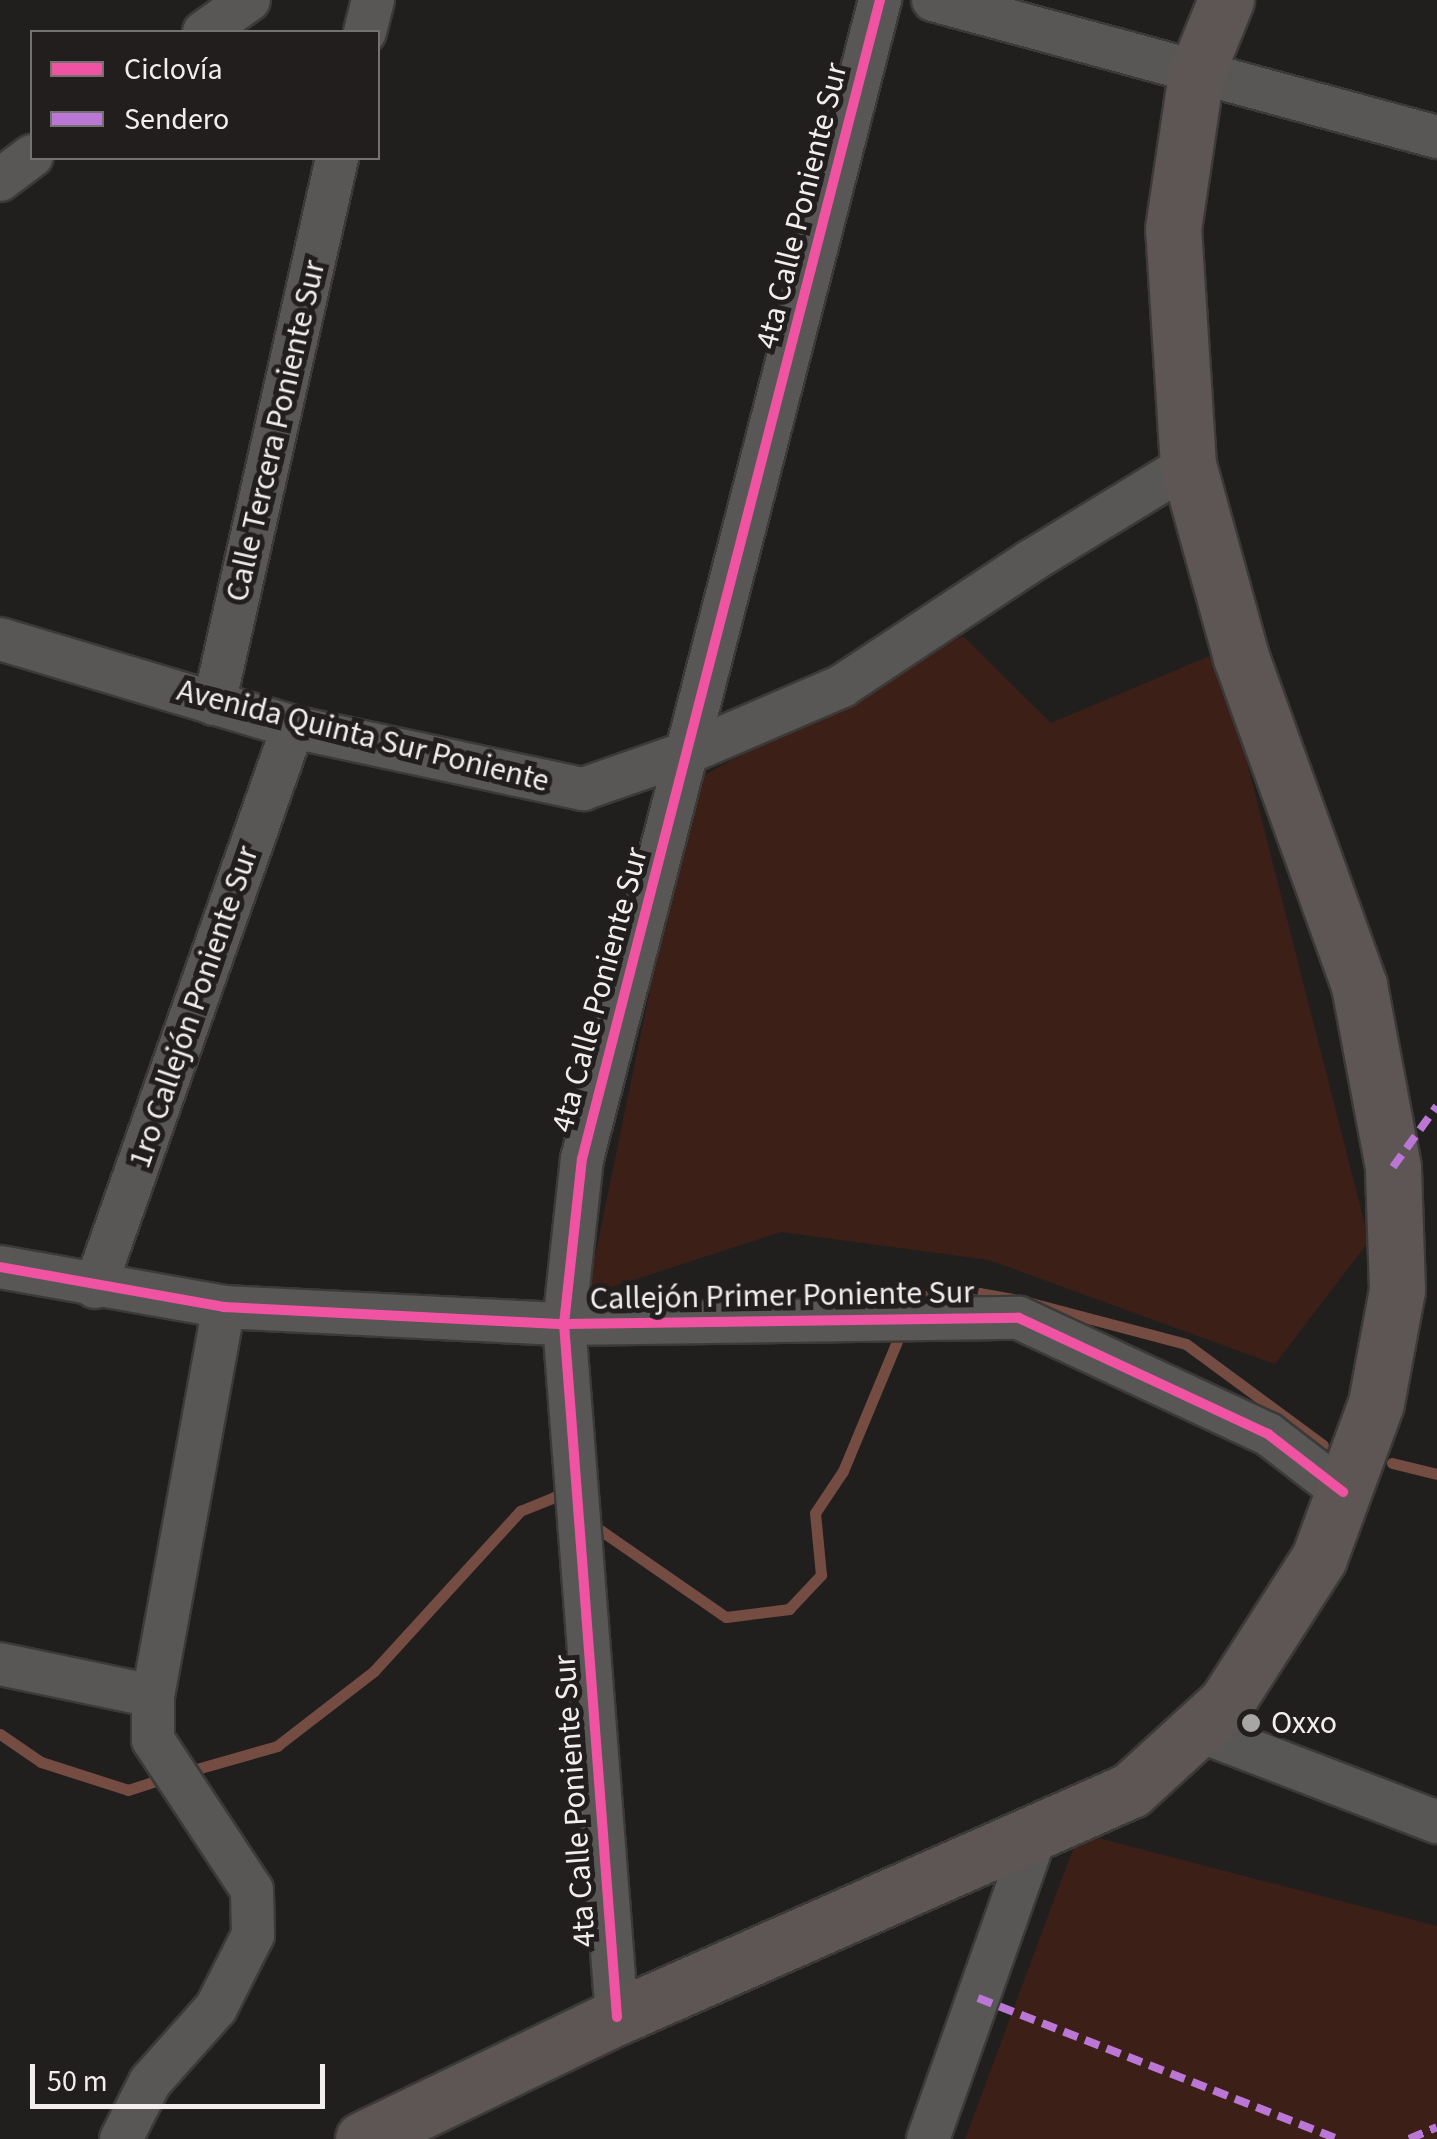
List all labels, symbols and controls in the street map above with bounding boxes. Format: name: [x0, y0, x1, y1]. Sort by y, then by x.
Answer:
legend: [30, 30, 380, 160]
text: Ciclovía: [124, 48, 223, 91]
street label: 4ta Calle Poniente Sur: [748, 59, 856, 353]
text: Sendero: [124, 98, 229, 141]
street label: Calle Tercera Poniente Sur: [218, 257, 334, 605]
street label: Avenida Quinta Sur Poniente: [173, 671, 553, 801]
street label: 1ro Callejón Poniente Sur: [121, 841, 267, 1173]
street label: 4ta Calle Poniente Sur: [544, 843, 656, 1137]
street label: Callejón Primer Poniente Sur: [589, 1273, 975, 1319]
street label: 4ta Calle Poniente Sur: [546, 1653, 604, 1949]
place label: Oxxo: [1271, 1704, 1337, 1742]
marker: Oxxo: [1240, 1712, 1262, 1734]
scale bar: [35, 2044, 330, 2106]
text: 50 m: [47, 2060, 108, 2103]

